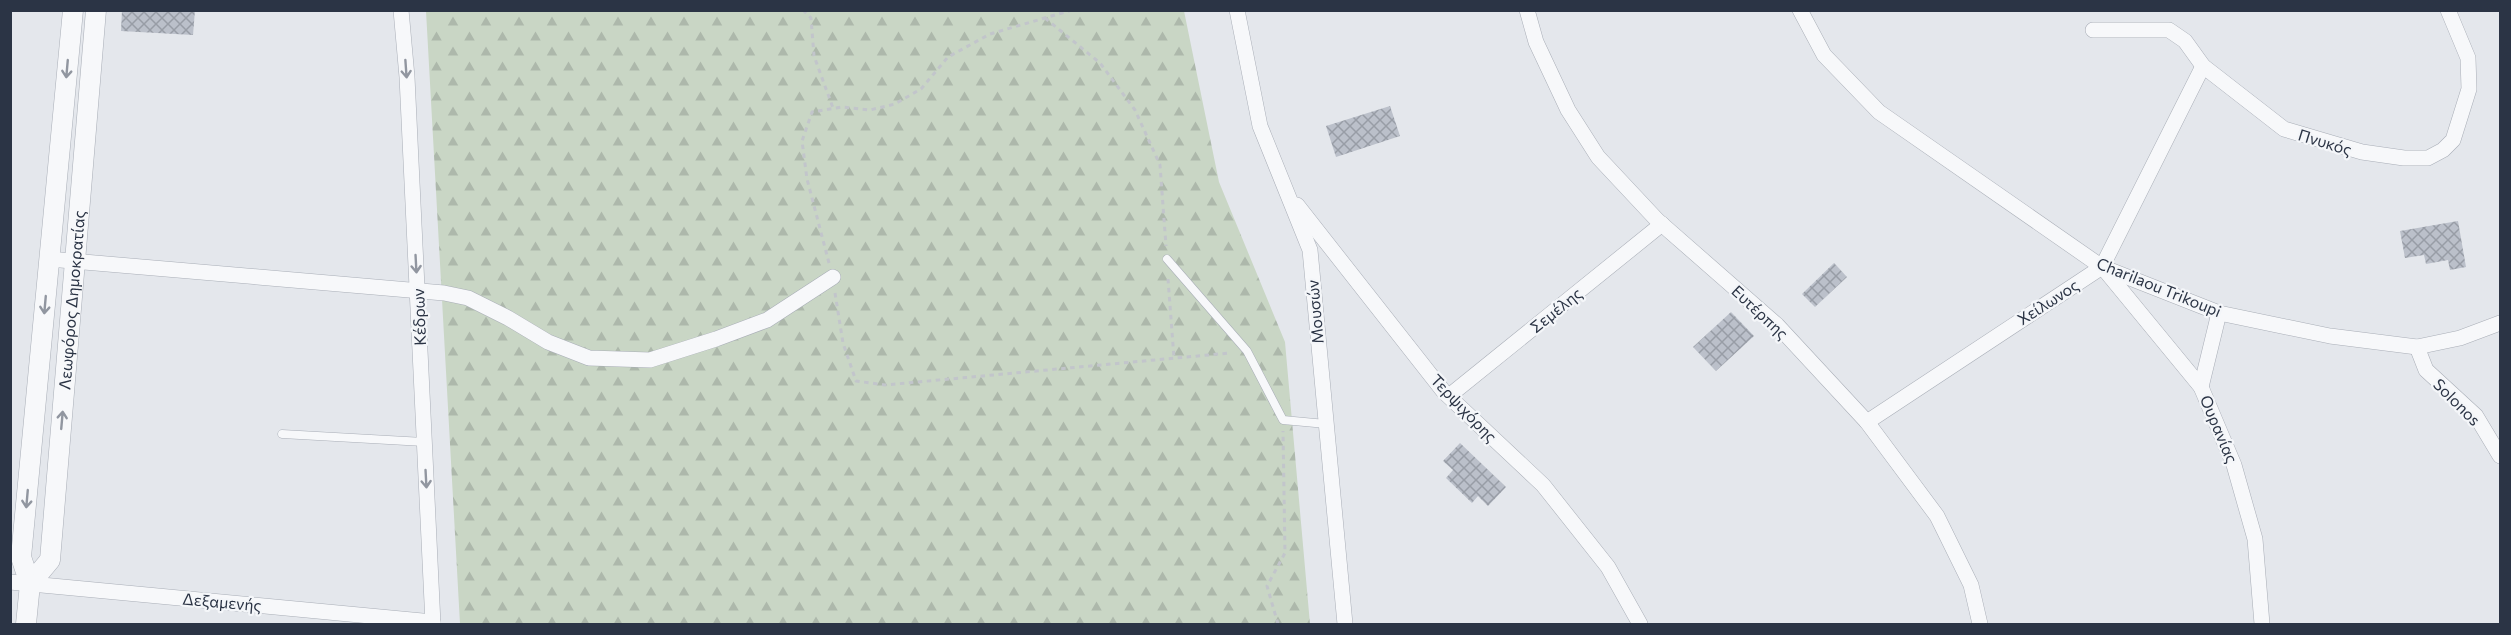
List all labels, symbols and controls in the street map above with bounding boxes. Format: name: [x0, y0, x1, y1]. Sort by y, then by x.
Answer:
one-way arrow: [61, 58, 72, 78]
one-way arrow: [401, 58, 412, 78]
street label: Πνυκός: [2296, 124, 2354, 159]
street label: Λεωφόρος Δημοκρατίας: [54, 210, 88, 390]
one-way arrow: [411, 253, 422, 273]
street label: Charilaou Trikoupi: [2094, 253, 2224, 320]
street label: Χείλωνος: [2014, 275, 2082, 328]
street label: Μουσών: [1302, 279, 1327, 345]
street label: Ευτέρπης: [1728, 281, 1793, 343]
street label: Σεμέλης: [1526, 283, 1585, 336]
street label: Κέδρων: [408, 288, 429, 346]
one-way arrow: [39, 294, 50, 314]
street label: Τερψιχόρης: [1427, 370, 1501, 446]
street label: Solonos: [2430, 374, 2485, 429]
street label: Ουρανίας: [2197, 392, 2242, 466]
one-way arrow: [57, 411, 68, 431]
one-way arrow: [420, 469, 431, 489]
one-way arrow: [21, 488, 32, 508]
street label: Δεξαμενής: [182, 589, 262, 614]

